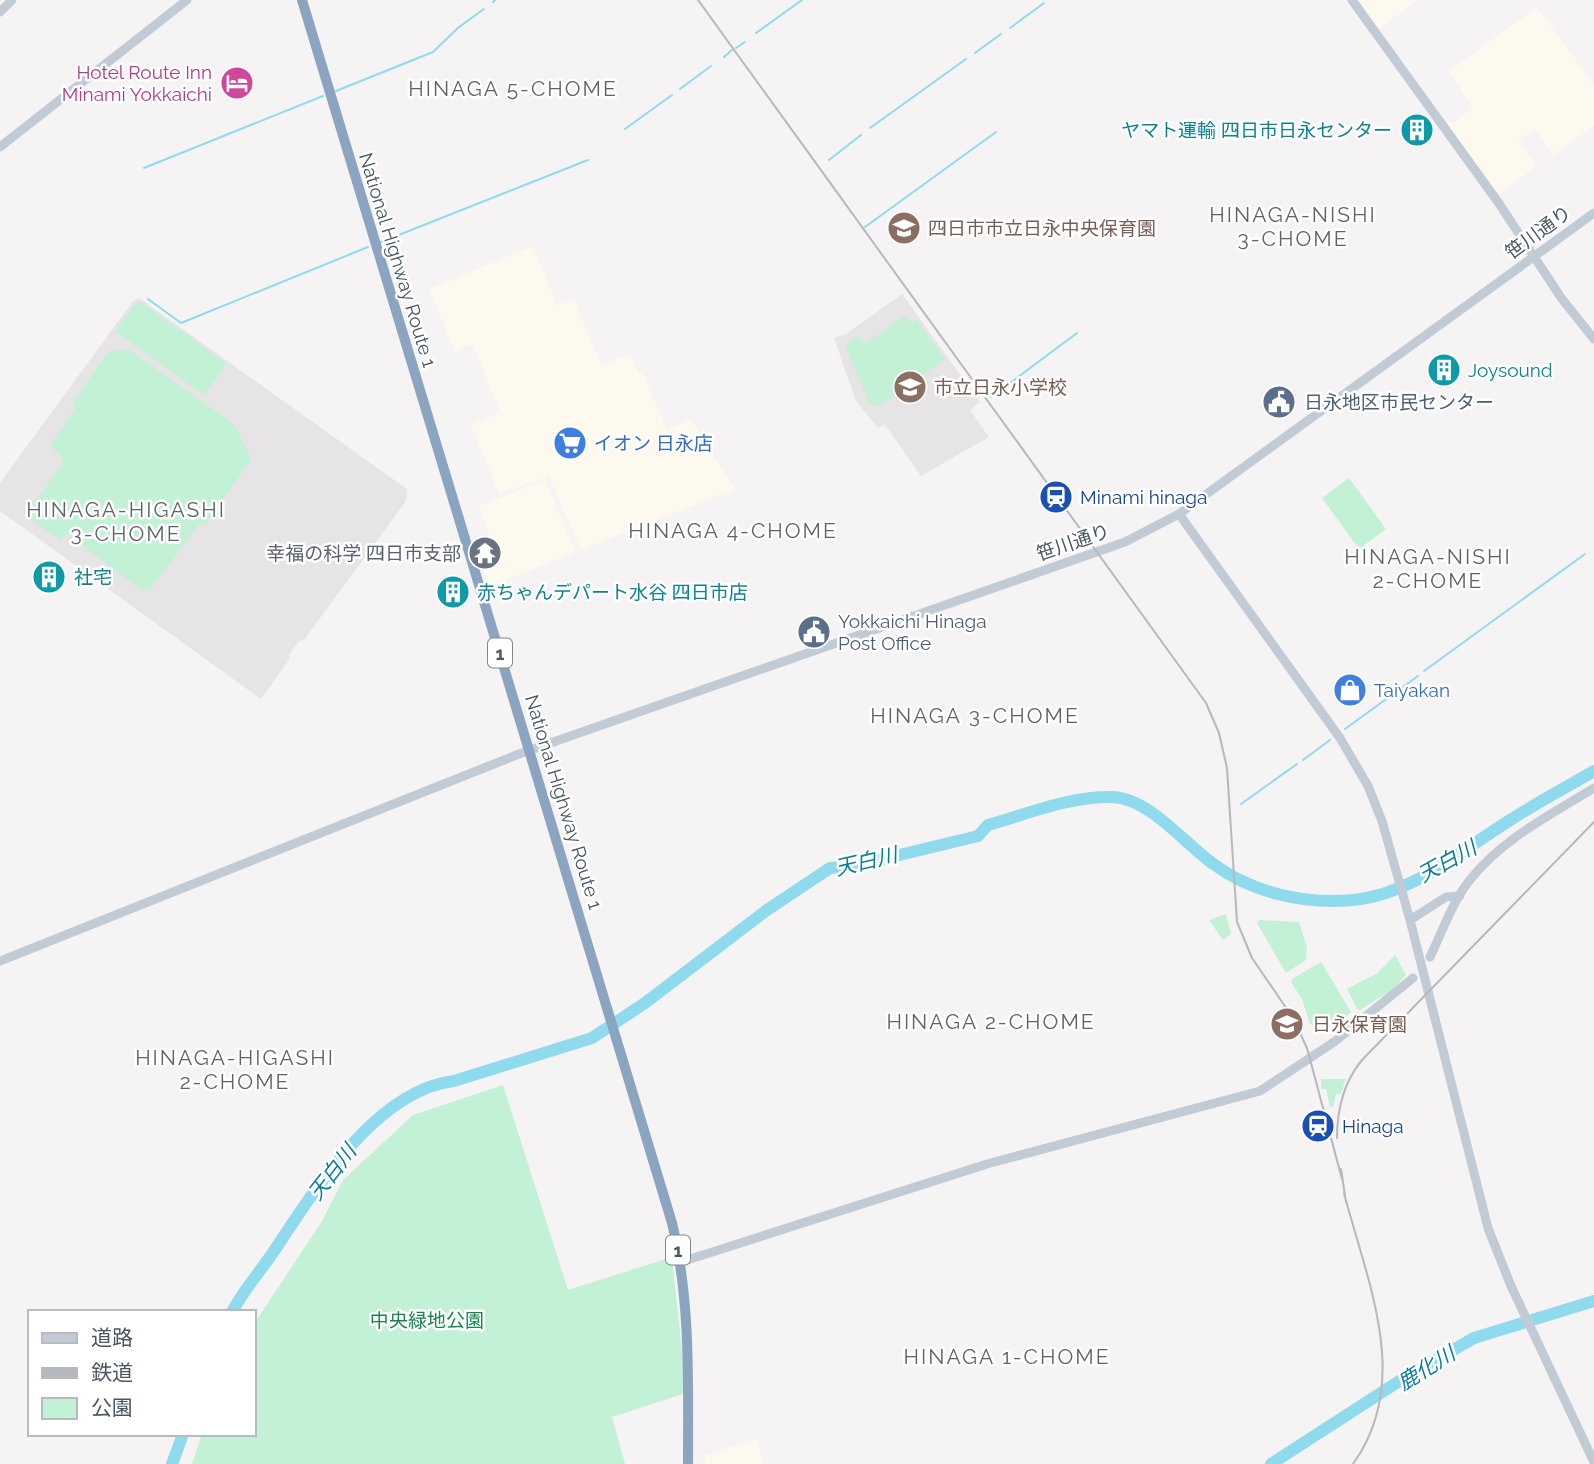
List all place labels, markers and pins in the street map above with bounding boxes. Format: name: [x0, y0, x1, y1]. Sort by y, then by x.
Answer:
place label: Hotel Route Inn Minami Yokkaichi: [62, 61, 212, 105]
hotel icon: Hotel Route Inn Minami Yokkaichi: [218, 64, 256, 102]
building icon: ヤマト運輸 四日市日永センター: [1398, 111, 1436, 149]
place label: ヤマト運輸 四日市日永センター: [1121, 119, 1392, 141]
school or university icon: 四日市市立日永中央保育園: [885, 209, 923, 247]
place label: 四日市市立日永中央保育園: [928, 217, 1156, 239]
building icon: Joysound: [1425, 351, 1463, 389]
place label: Joysound: [1468, 359, 1553, 381]
school or university icon: 市立日永小学校: [891, 368, 929, 406]
place label: 市立日永小学校: [934, 376, 1067, 398]
public building icon: 日永地区市民センター: [1260, 383, 1298, 421]
place label: 日永地区市民センター: [1304, 391, 1494, 413]
supermarket icon: イオン 日永店: [551, 424, 589, 462]
place label: イオン 日永店: [594, 432, 713, 454]
station icon: Minami hinaga: [1037, 478, 1075, 516]
place label: Minami hinaga: [1080, 486, 1207, 508]
temple icon: 幸福の科学 四日市支部: [466, 534, 504, 572]
place label: 幸福の科学 四日市支部: [266, 542, 461, 564]
building icon: 社宅: [30, 558, 68, 596]
place label: 社宅: [74, 566, 112, 588]
building icon: 赤ちゃんデパート水谷 四日市店: [434, 573, 472, 611]
place label: 赤ちゃんデパート水谷 四日市店: [477, 581, 748, 603]
place label: Yokkaichi Hinaga Post Office: [838, 610, 987, 654]
public building icon: Yokkaichi Hinaga Post Office: [795, 613, 833, 651]
shop icon: Taiyakan: [1331, 671, 1369, 709]
place label: Taiyakan: [1374, 679, 1450, 701]
school or university icon: 日永保育園: [1268, 1005, 1306, 1043]
place label: 日永保育園: [1312, 1013, 1407, 1035]
station icon: Hinaga: [1299, 1107, 1337, 1145]
place label: Hinaga: [1342, 1115, 1404, 1137]

